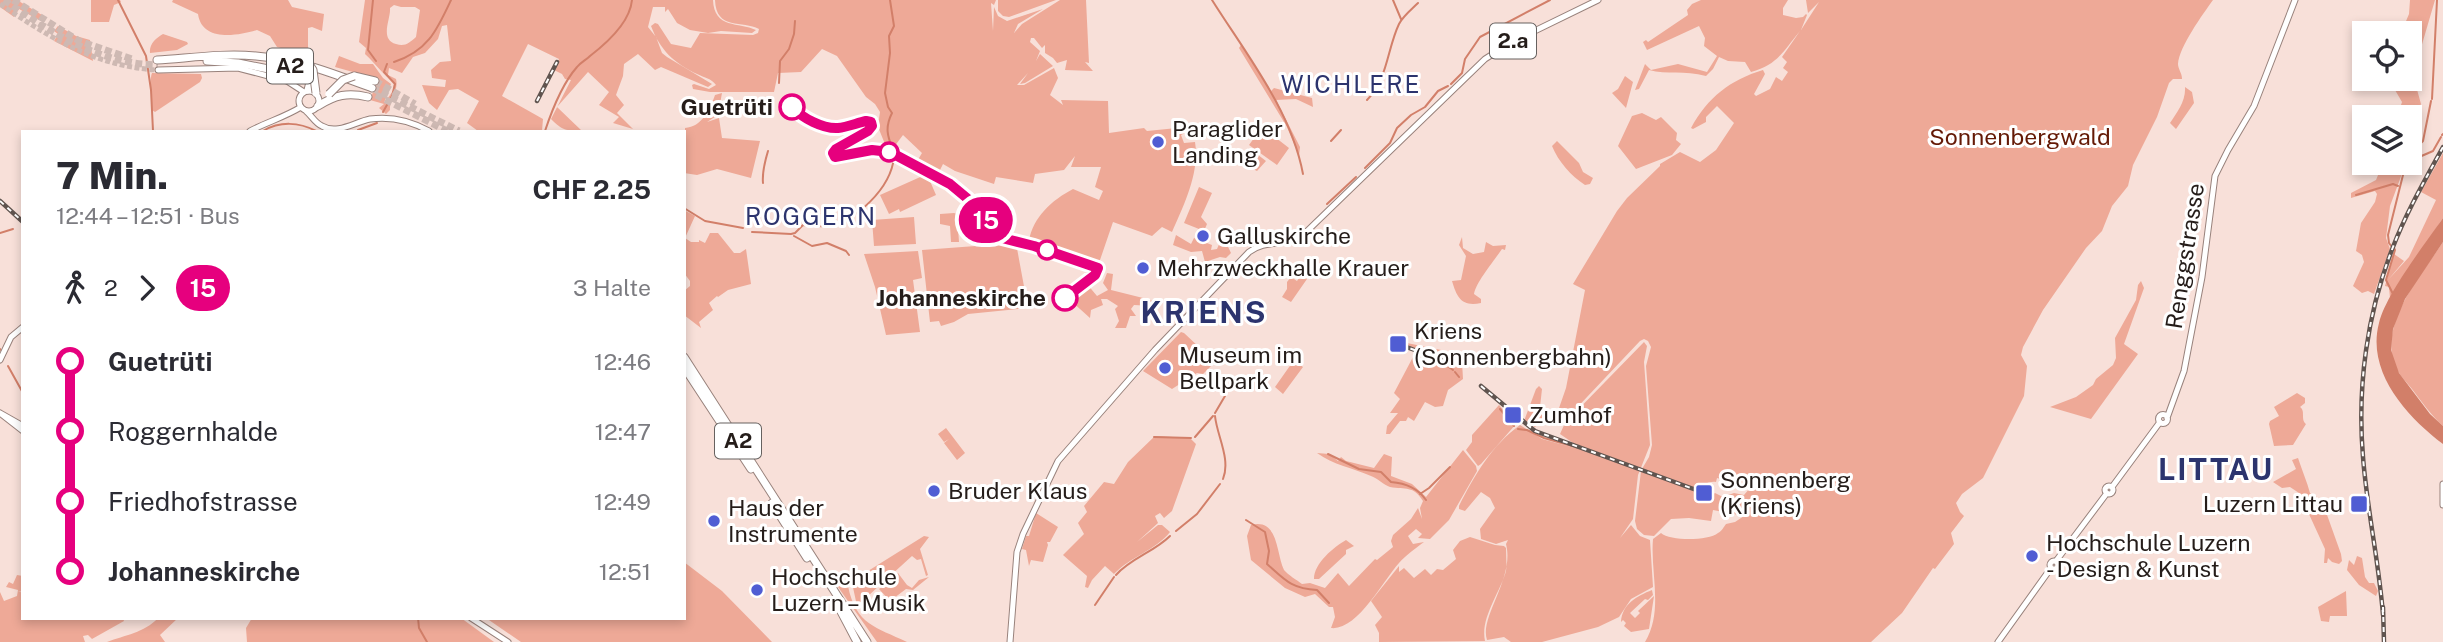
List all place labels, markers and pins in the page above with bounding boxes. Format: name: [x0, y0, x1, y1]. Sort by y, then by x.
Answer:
place label: Guetrüti: [681, 93, 773, 120]
marker: Guetrüti: [779, 94, 805, 120]
place label: Paraglider Landing: [1172, 115, 1283, 168]
marker: Paraglider Landing: [1150, 134, 1166, 150]
unlabelled marker: [879, 142, 899, 162]
place label: Galluskirche: [1217, 222, 1351, 249]
marker: Galluskirche: [1195, 228, 1211, 244]
unlabelled marker: [1037, 240, 1057, 260]
place label: Mehrzweckhalle Krauer: [1157, 254, 1409, 281]
marker: Mehrzweckhalle Krauer: [1135, 260, 1151, 276]
place label: Johanneskirche: [876, 284, 1046, 311]
marker: Johanneskirche: [1052, 285, 1078, 311]
place label: Kriens (Sonnenbergbahn): [1414, 317, 1612, 370]
marker: Kriens (Sonnenbergbahn): [1388, 334, 1408, 354]
place label: Museum im Bellpark: [1179, 341, 1302, 394]
marker: Museum im Bellpark: [1157, 360, 1173, 376]
place label: Zumhof: [1529, 401, 1612, 428]
marker: Zumhof: [1503, 405, 1523, 425]
place label: Sonnenberg (Kriens): [1720, 466, 1851, 519]
place label: Bruder Klaus: [948, 477, 1087, 504]
marker: Bruder Klaus: [926, 483, 942, 499]
marker: Sonnenberg (Kriens): [1694, 483, 1714, 503]
place label: Luzern Littau: [2203, 490, 2343, 517]
place label: Haus der Instrumente: [728, 494, 858, 547]
marker: Luzern Littau: [2349, 494, 2369, 514]
marker: Haus der Instrumente: [706, 513, 722, 529]
place label: Hochschule Luzern - Design & Kunst: [2046, 529, 2251, 582]
marker: Hochschule Luzern - Design & Kunst: [2024, 548, 2040, 564]
place label: Hochschule Luzern – Musik: [771, 563, 926, 616]
marker: Hochschule Luzern – Musik: [749, 582, 765, 598]

